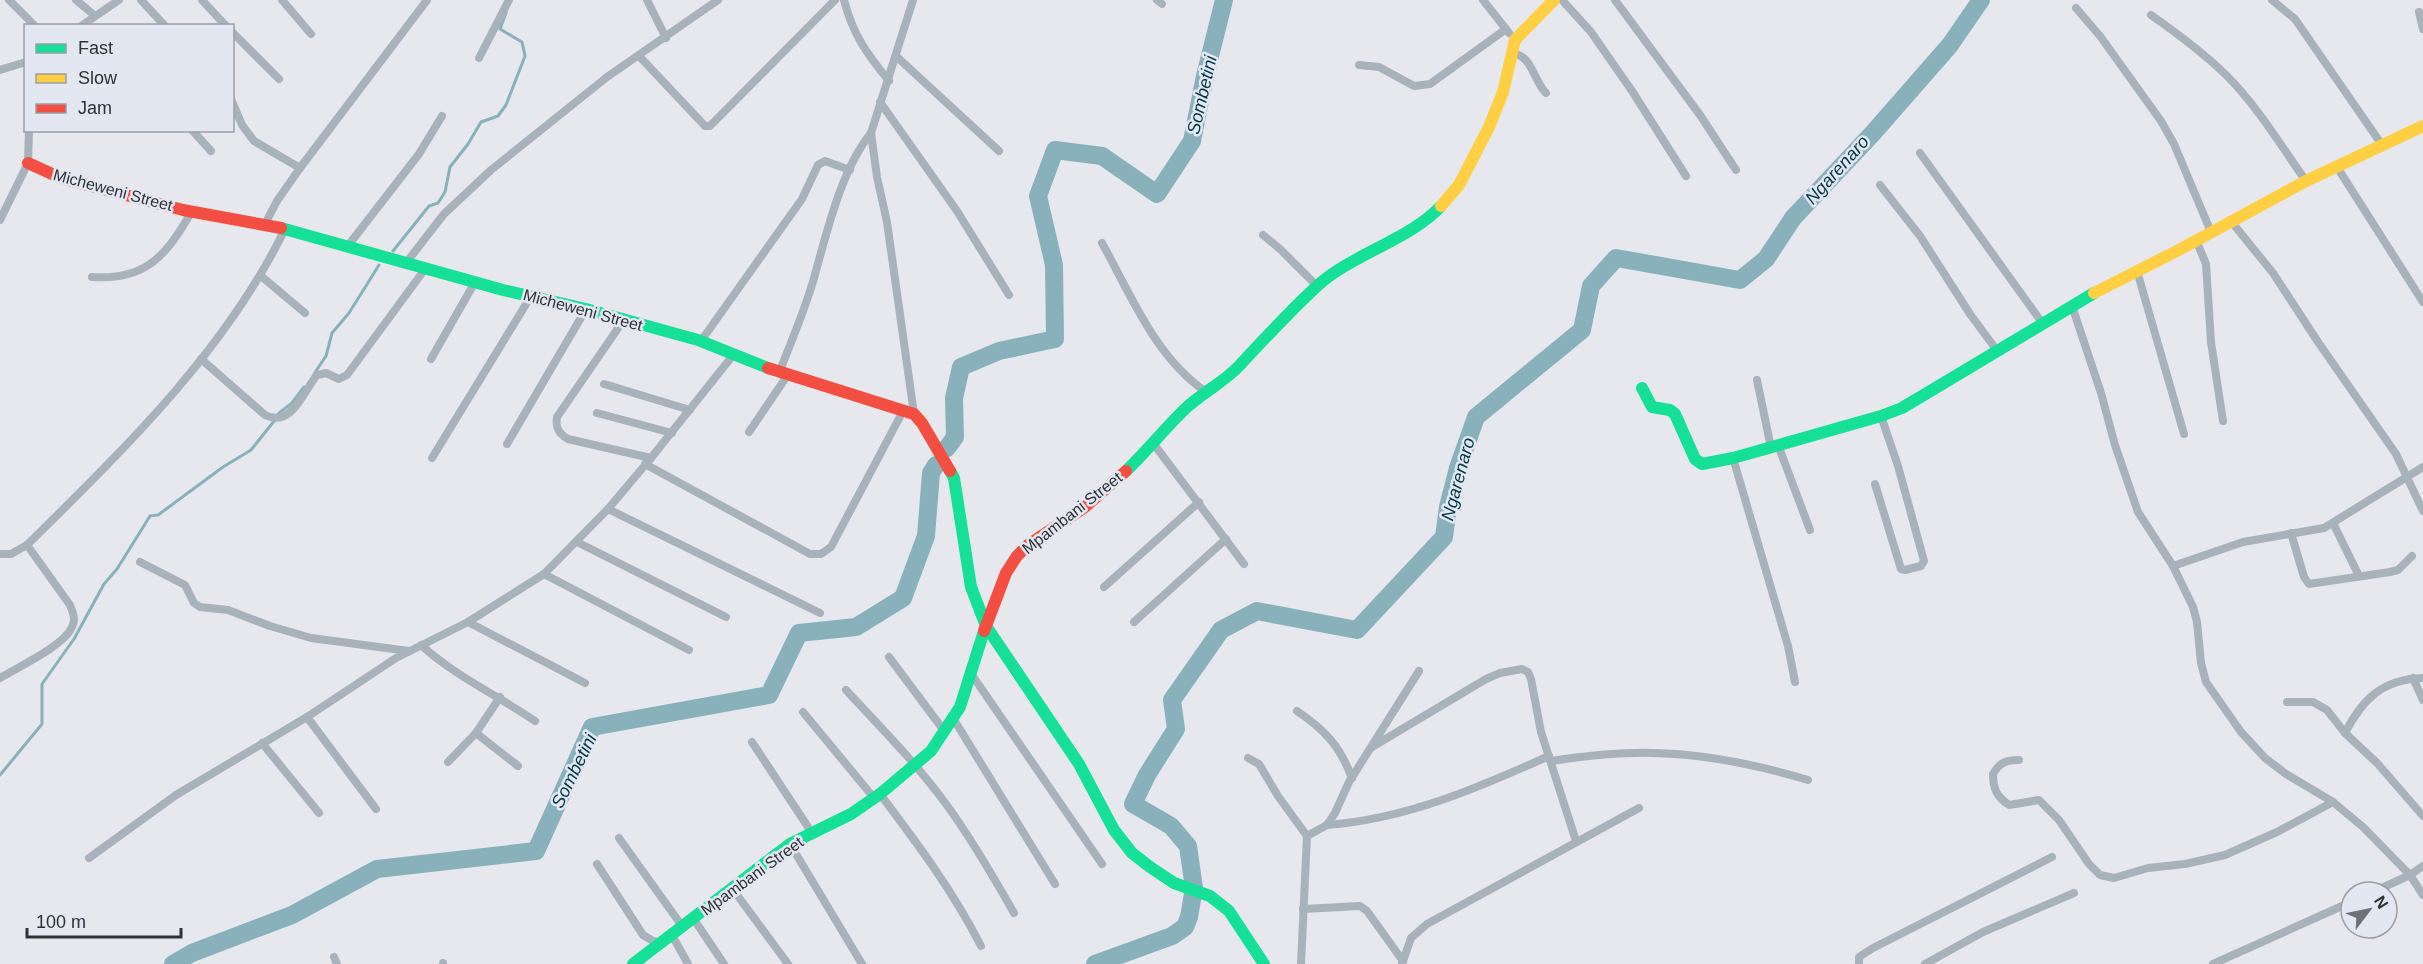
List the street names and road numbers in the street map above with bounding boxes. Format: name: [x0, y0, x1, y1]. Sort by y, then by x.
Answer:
street label: Micheweni Street: [52, 166, 175, 214]
street label: Micheweni Street: [522, 286, 645, 334]
street label: Mpambani Street: [1019, 468, 1126, 557]
street label: Mpambani Street: [698, 833, 807, 919]

